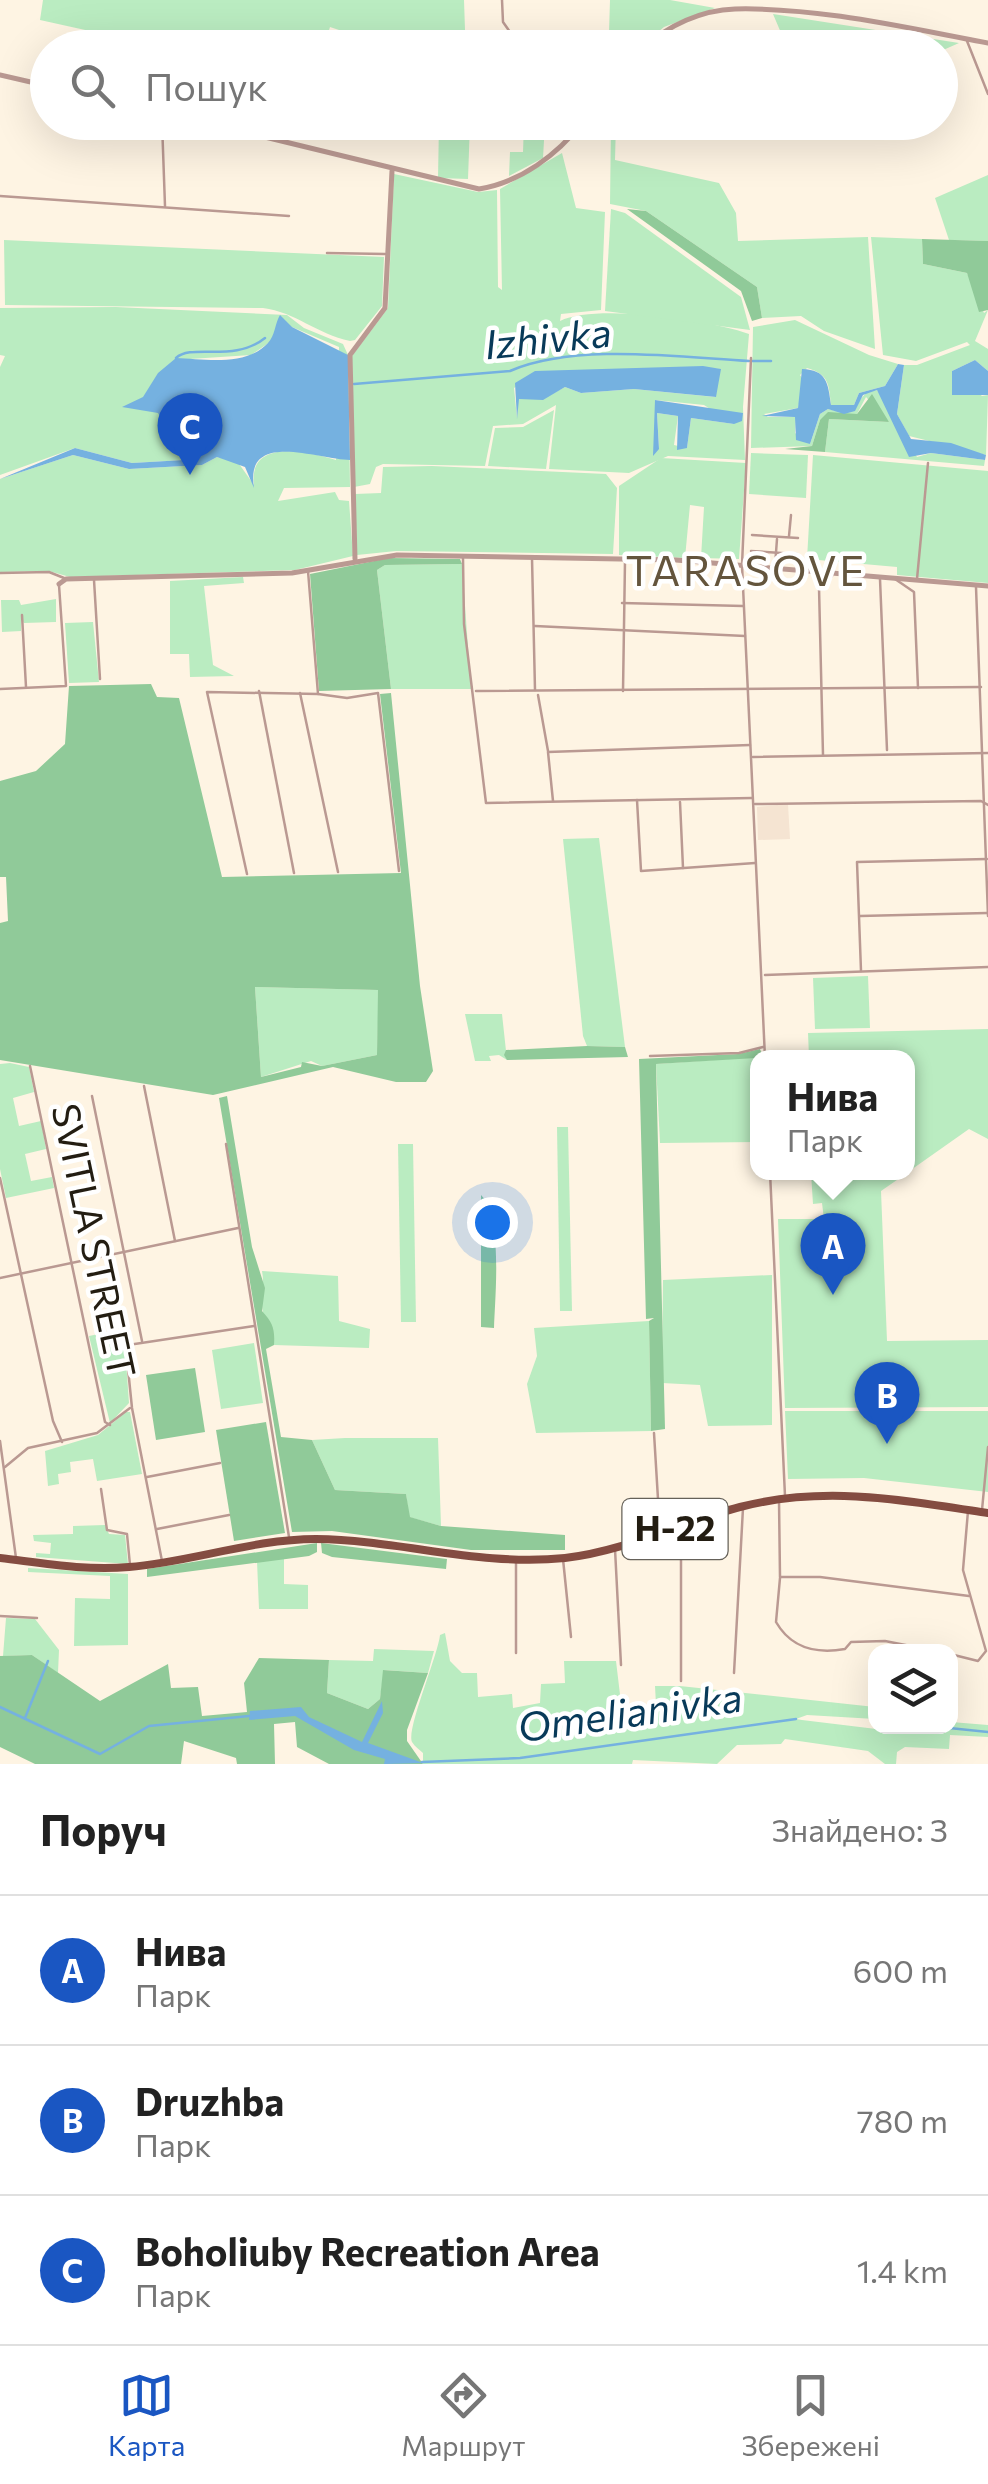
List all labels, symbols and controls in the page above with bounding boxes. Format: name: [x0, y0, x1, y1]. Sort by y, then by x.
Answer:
search box: [30, 30, 958, 140]
icon: search: [65, 58, 120, 113]
text: Пошук: [145, 62, 268, 109]
water label: Izhivka: [482, 305, 614, 368]
pin: C: [158, 392, 222, 475]
district label: TARASOVE: [625, 543, 867, 595]
popup: [750, 1050, 915, 1180]
text: Нива: [787, 1072, 878, 1119]
street label: SVITLA STREET: [43, 1099, 147, 1382]
text: Парк: [787, 1119, 863, 1159]
your location: [467, 1197, 518, 1248]
pin: A: [800, 1212, 866, 1295]
pin: B: [854, 1362, 920, 1444]
road number: Н-22: [622, 1499, 728, 1559]
map controls: [868, 1644, 958, 1734]
button: layers: [868, 1644, 958, 1734]
water label: Omelianivka: [514, 1671, 745, 1751]
text: Поруч: [40, 1803, 167, 1855]
text: Знайдено: 3: [772, 1809, 948, 1849]
text: Нива: [135, 1927, 226, 1974]
text: A: [61, 1950, 84, 1990]
text: 600 m: [853, 1950, 948, 1990]
text: Парк: [135, 1974, 211, 2014]
text: Druzhba: [135, 2077, 284, 2124]
text: B: [62, 2100, 83, 2140]
text: 780 m: [857, 2100, 948, 2140]
text: Парк: [135, 2124, 211, 2164]
text: Boholiuby Recreation Area: [135, 2227, 600, 2274]
text: C: [62, 2250, 83, 2290]
text: 1.4 km: [857, 2250, 948, 2290]
text: Парк: [135, 2274, 211, 2314]
tab: Карта: [108, 2368, 185, 2462]
tab: Маршрут: [401, 2368, 526, 2462]
tab: Збережені: [742, 2368, 880, 2462]

